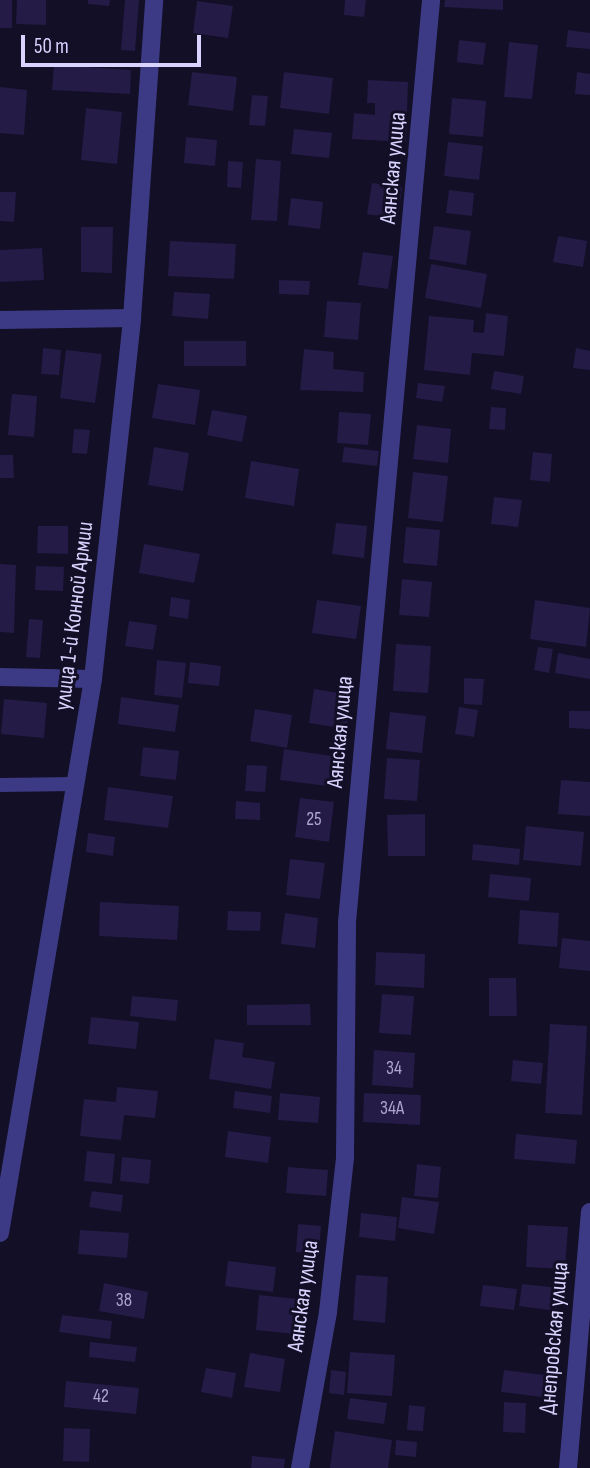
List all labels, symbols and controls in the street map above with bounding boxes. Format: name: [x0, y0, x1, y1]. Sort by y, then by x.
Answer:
scale bar: [24, 21, 205, 65]
text: 50 m: [34, 34, 69, 59]
street label: Аянская улица: [374, 111, 412, 225]
street label: улица 1-й Конной Армии: [49, 520, 99, 712]
street label: Аянская улица: [321, 675, 359, 789]
house number: 25: [306, 809, 322, 831]
house number: 34: [386, 1058, 402, 1080]
house number: 34А: [380, 1098, 404, 1120]
street label: Аянская улица: [282, 1238, 324, 1354]
street label: Днепровская улица: [534, 1261, 574, 1415]
house number: 38: [116, 1290, 132, 1312]
house number: 42: [93, 1386, 109, 1408]

